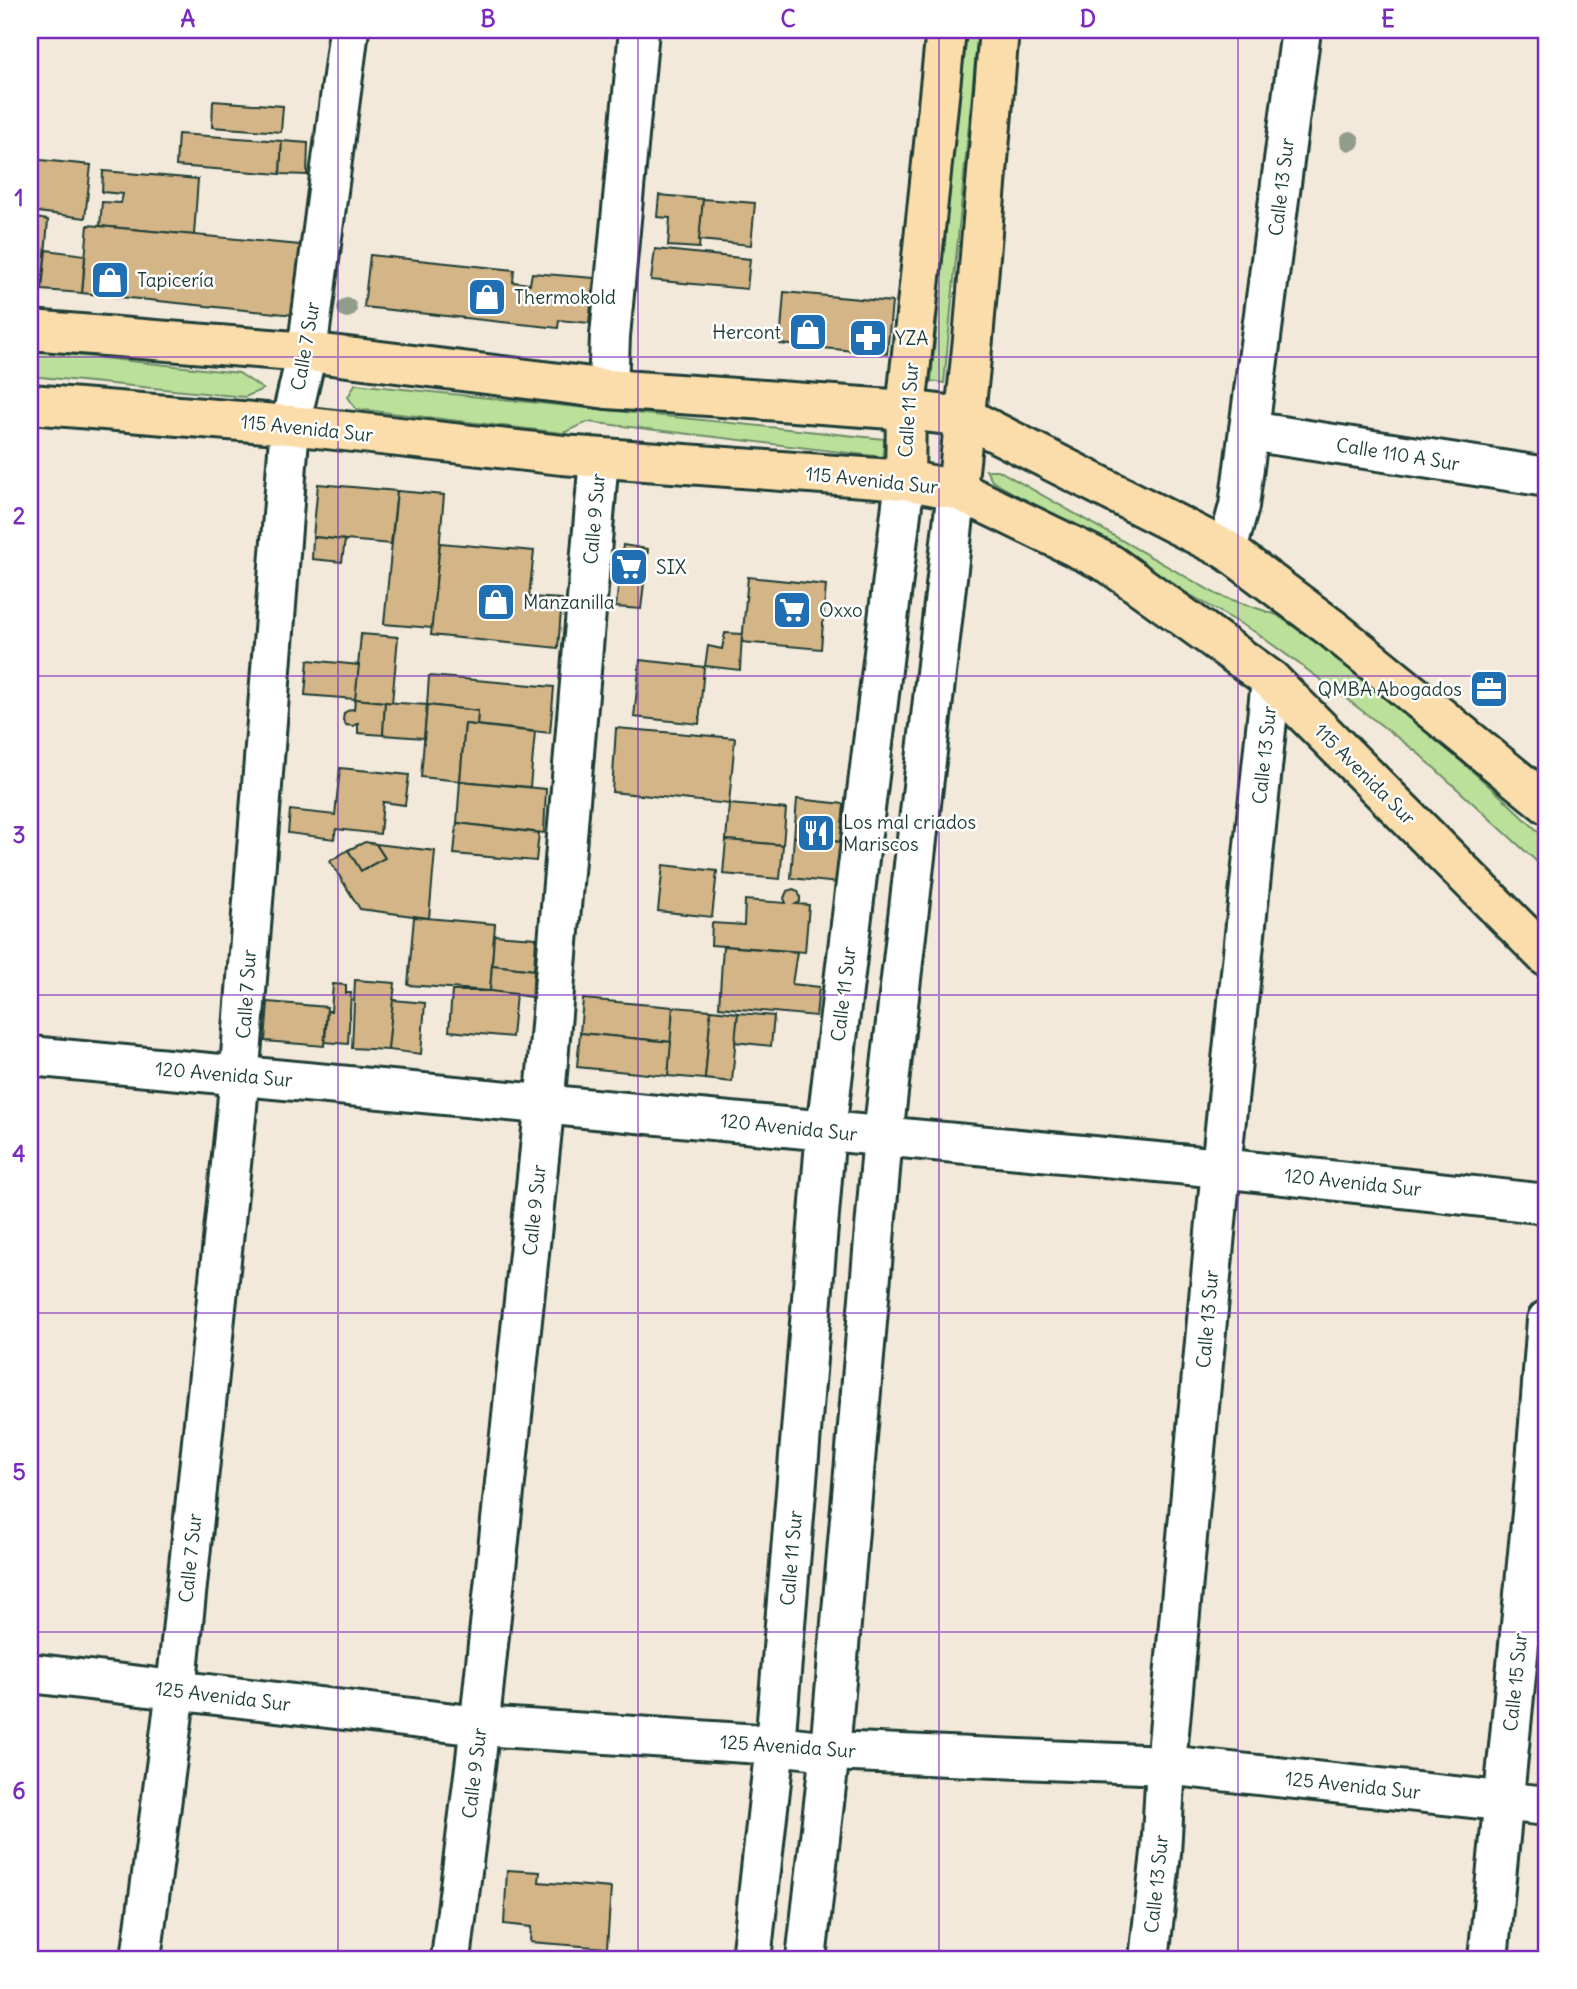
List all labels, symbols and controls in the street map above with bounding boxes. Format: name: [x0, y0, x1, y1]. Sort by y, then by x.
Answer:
text: A: [181, 4, 196, 33]
text: B: [480, 4, 496, 33]
text: C: [780, 4, 796, 33]
text: D: [1080, 4, 1096, 33]
text: E: [1381, 4, 1395, 33]
street label: Calle 13 Sur: [1263, 136, 1299, 237]
text: 1: [14, 183, 24, 212]
shop icon: Tapicería: [89, 259, 131, 301]
place label: Tapicería: [137, 268, 214, 292]
shop icon: Thermokold: [466, 276, 508, 318]
place label: Thermokold: [514, 285, 616, 309]
street label: Calle 7 Sur: [285, 299, 325, 392]
shop icon: Hercont: [787, 311, 829, 353]
pharmacy icon: YZA: [847, 317, 889, 359]
place label: Hercont: [712, 320, 781, 344]
place label: YZA: [895, 326, 929, 350]
street label: Calle 11 Sur: [893, 361, 923, 458]
street label: 115 Avenida Sur: [239, 409, 375, 447]
street label: Calle 110 A Sur: [1335, 432, 1462, 476]
street label: 115 Avenida Sur: [804, 461, 940, 499]
street label: Calle 9 Sur: [578, 472, 610, 566]
text: 2: [13, 501, 26, 530]
supermarket icon: SIX: [608, 546, 650, 588]
place label: SIX: [656, 555, 687, 579]
shop icon: Manzanilla: [475, 581, 517, 623]
supermarket icon: Oxxo: [771, 589, 813, 631]
place label: Manzanilla: [523, 590, 615, 614]
place label: Oxxo: [819, 598, 863, 622]
office icon: QMBA Abogados: [1468, 668, 1510, 710]
place label: QMBA Abogados: [1318, 677, 1462, 701]
street label: Calle 13 Sur: [1247, 704, 1281, 805]
street label: 115 Avenida Sur: [1309, 718, 1421, 830]
place label: Los mal criados Mariscos: [843, 810, 976, 856]
restaurant icon: Los mal criados Mariscos: [795, 812, 837, 854]
text: 3: [12, 820, 26, 849]
street label: Calle 11 Sur: [825, 945, 861, 1043]
street label: Calle 7 Sur: [231, 948, 261, 1040]
street label: 120 Avenida Sur: [154, 1056, 294, 1092]
street label: 120 Avenida Sur: [719, 1108, 859, 1146]
text: 4: [12, 1139, 26, 1168]
street label: Calle 9 Sur: [517, 1163, 551, 1257]
street label: 120 Avenida Sur: [1283, 1163, 1423, 1201]
street label: Calle 13 Sur: [1191, 1269, 1223, 1369]
text: 5: [12, 1457, 26, 1486]
street label: Calle 11 Sur: [775, 1509, 807, 1607]
street label: Calle 7 Sur: [173, 1512, 207, 1604]
street label: Calle 15 Sur: [1498, 1631, 1532, 1732]
street label: 125 Avenida Sur: [154, 1676, 292, 1716]
street label: Calle 9 Sur: [457, 1726, 492, 1820]
street label: 125 Avenida Sur: [719, 1729, 857, 1763]
street label: 125 Avenida Sur: [1284, 1766, 1422, 1804]
text: 6: [12, 1776, 26, 1805]
street label: Calle 13 Sur: [1139, 1833, 1173, 1934]

